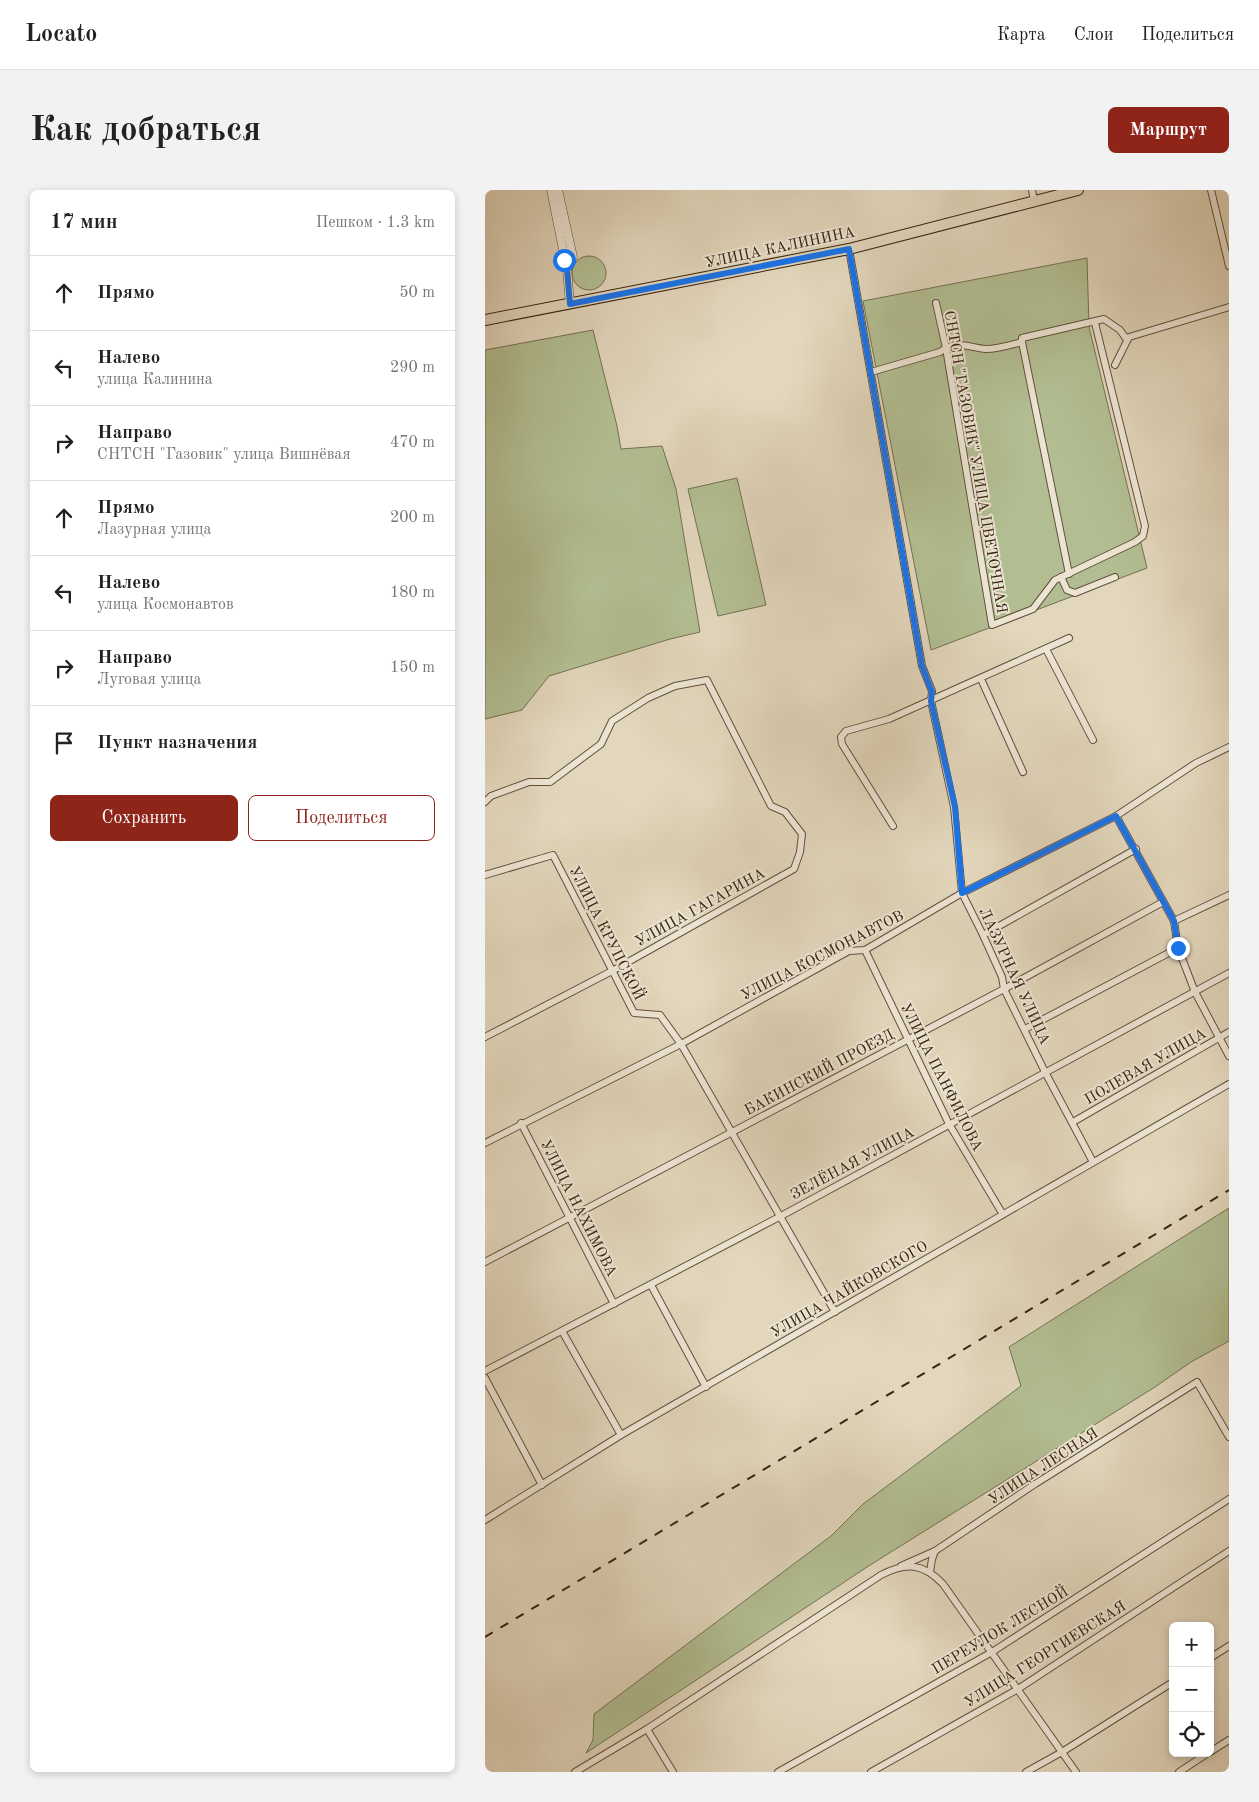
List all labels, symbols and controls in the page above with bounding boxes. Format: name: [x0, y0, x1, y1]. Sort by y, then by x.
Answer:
text: Locato: [25, 23, 97, 47]
text: Карта: [997, 26, 1046, 44]
text: Слои: [1074, 26, 1113, 44]
text: Поделиться: [1141, 26, 1234, 44]
button: Маршрут: [1108, 107, 1229, 153]
text: Как добраться: [30, 113, 261, 148]
text: 17 мин: [50, 212, 118, 233]
text: Пешком · 1.3 km: [316, 215, 435, 231]
street label: УЛИЦА КАЛИНИНА: [704, 225, 857, 272]
route start: [553, 249, 576, 272]
icon: ahead: [50, 279, 78, 307]
text: Прямо: [97, 284, 155, 303]
text: 50 m: [399, 285, 435, 301]
street label: СНТСН "ГАЗОВИК" УЛИЦА ЦВЕТОЧНАЯ: [940, 310, 1009, 615]
text: Налево: [97, 349, 160, 368]
icon: left: [50, 354, 78, 382]
text: 290 m: [390, 360, 435, 376]
text: улица Калинина: [97, 372, 213, 388]
text: Направо: [97, 424, 172, 443]
icon: right: [50, 429, 78, 457]
text: 470 m: [390, 435, 435, 451]
text: СНТСН "Газовик" улица Вишнёвая: [97, 447, 351, 463]
text: Прямо: [97, 499, 155, 518]
icon: ahead: [50, 504, 78, 532]
text: 200 m: [390, 510, 435, 526]
text: Лазурная улица: [97, 522, 211, 538]
text: Налево: [97, 574, 160, 593]
icon: left: [50, 579, 78, 607]
text: 180 m: [390, 585, 435, 601]
text: улица Космонавтов: [97, 597, 234, 613]
text: Направо: [97, 649, 172, 668]
icon: right: [50, 654, 78, 682]
text: 150 m: [390, 660, 435, 676]
text: Луговая улица: [97, 672, 201, 688]
icon: arrive: [50, 729, 78, 757]
text: Пункт назначения: [97, 734, 257, 753]
button: Сохранить: [50, 795, 238, 841]
button: Поделиться: [248, 795, 435, 841]
street label: УЛИЦА КРУПСКОЙ: [565, 862, 650, 1003]
street label: УЛИЦА ГАГАРИНА: [633, 866, 769, 950]
street label: ЛАЗУРНАЯ УЛИЦА: [975, 906, 1052, 1048]
street label: УЛИЦА КОСМОНАВТОВ: [739, 909, 906, 1004]
route end: [1167, 937, 1190, 960]
street label: УЛИЦА ПАНФИЛОВА: [897, 1001, 985, 1155]
street label: БАКИНСКИЙ ПРОЕЗД: [741, 1024, 897, 1119]
street label: ПОЛЕВАЯ УЛИЦА: [1082, 1026, 1210, 1108]
street label: ЗЕЛЁНАЯ УЛИЦА: [787, 1123, 917, 1203]
street label: УЛИЦА НАХИМОВА: [537, 1138, 619, 1280]
street label: УЛИЦА ЧАЙКОВСКОГО: [767, 1236, 931, 1341]
street label: УЛИЦА ЛЕСНАЯ: [986, 1426, 1101, 1508]
street label: ПЕРЕУЛОК ЛЕСНОЙ: [928, 1581, 1072, 1678]
street label: УЛИЦА ГЕОРГИЕВСКАЯ: [962, 1599, 1129, 1711]
map controls: [1169, 1622, 1214, 1757]
button: +: [1169, 1622, 1214, 1667]
button: −: [1169, 1667, 1214, 1712]
button: locate: [1169, 1712, 1214, 1757]

